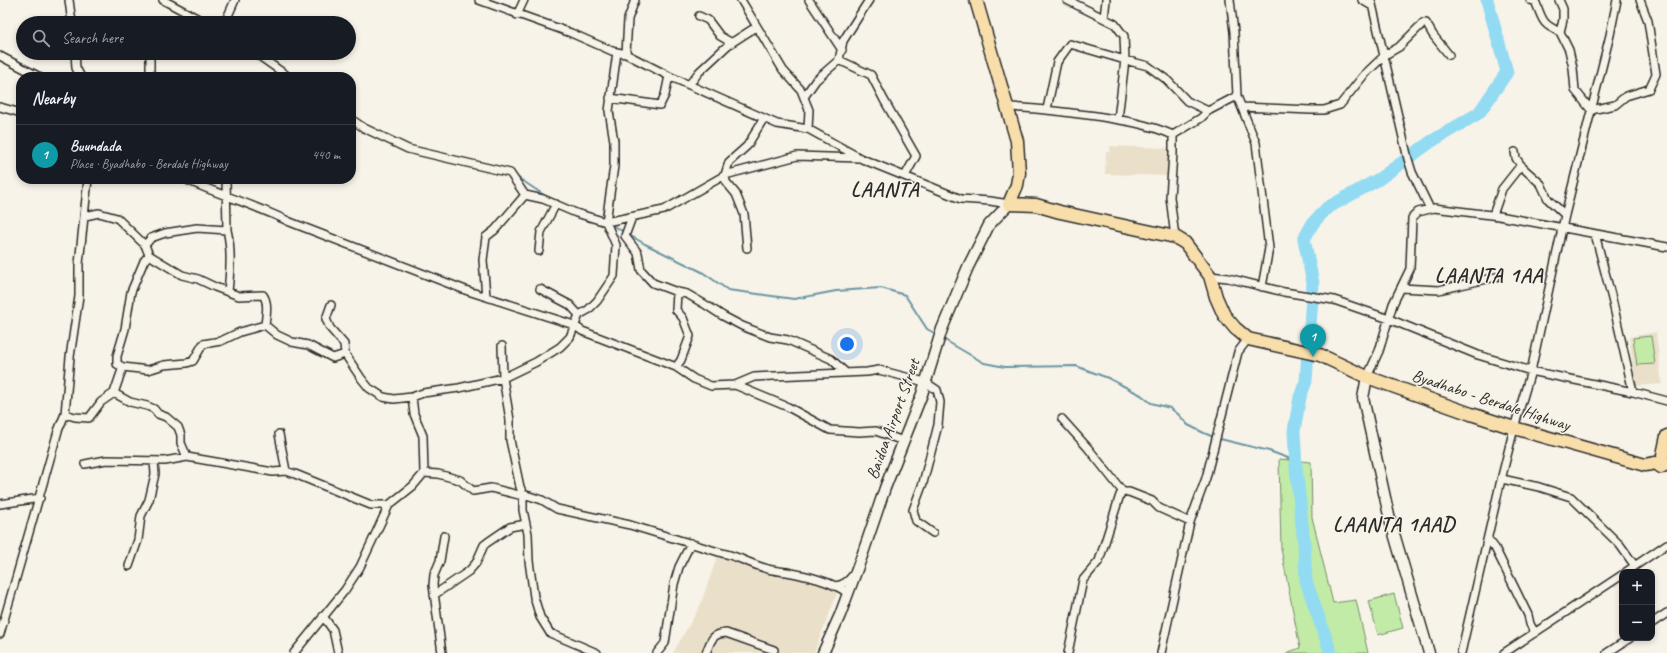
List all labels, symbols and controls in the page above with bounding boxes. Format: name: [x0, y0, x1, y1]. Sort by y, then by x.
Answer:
search box: [16, 16, 356, 60]
icon: search: [30, 27, 52, 49]
text: Search here: [62, 29, 123, 48]
text: Nearby: [32, 88, 75, 109]
text: Buundada: [70, 137, 121, 156]
text: 1: [42, 147, 48, 163]
text: 440 m: [312, 147, 340, 163]
text: Place · Byadhabo - Berdale Highway: [70, 156, 228, 172]
district label: LAANTA: [851, 176, 920, 202]
district label: LAANTA 1AA: [1435, 262, 1544, 288]
pin: 1: [1300, 324, 1326, 357]
your location: [837, 334, 857, 354]
street label: Baidoa Airport Street: [862, 354, 925, 482]
street label: Byadhabo - Berdale Highway: [1409, 365, 1574, 436]
district label: LAANTA 1AAD: [1333, 511, 1457, 537]
map controls: [1619, 569, 1655, 641]
button: +: [1619, 569, 1655, 605]
button: −: [1619, 605, 1655, 641]

